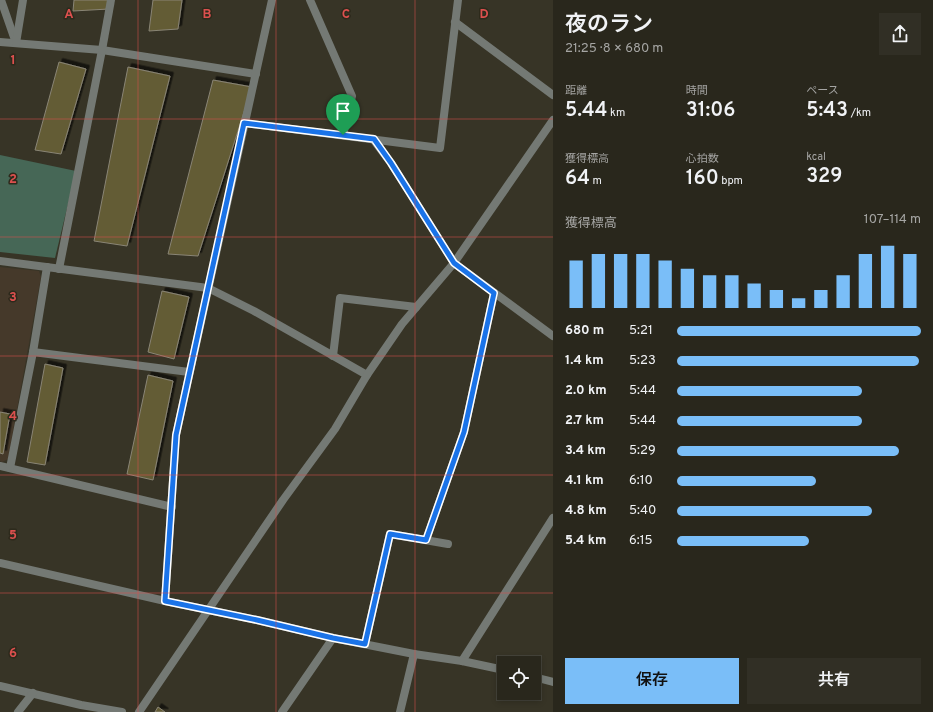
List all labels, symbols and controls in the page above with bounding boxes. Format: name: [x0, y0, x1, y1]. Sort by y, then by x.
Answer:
text: A: [64, 7, 74, 23]
text: B: [203, 7, 212, 23]
text: C: [342, 7, 350, 23]
text: D: [479, 7, 489, 23]
text: 夜のラン: [565, 12, 653, 39]
button: share: [879, 13, 921, 55]
text: 21:25 · 8 × 680 m: [565, 41, 663, 57]
text: 1: [10, 53, 16, 69]
text: 距離: [565, 84, 587, 98]
text: 時間: [686, 84, 708, 98]
text: ペース: [806, 84, 839, 98]
pin: [326, 94, 360, 135]
text: 5.44: [565, 98, 607, 124]
text: 31:06: [686, 98, 735, 124]
text: 5:43: [806, 98, 848, 124]
icon: arrive: [332, 100, 354, 122]
text: km: [607, 106, 625, 120]
text: /km: [848, 106, 871, 120]
text: kcal: [806, 150, 826, 164]
text: 獲得標高: [565, 152, 609, 166]
text: 心拍数: [686, 152, 719, 166]
text: 329: [806, 164, 842, 190]
text: 64: [565, 166, 590, 192]
text: 160: [686, 166, 719, 192]
text: 2: [9, 172, 17, 188]
text: m: [590, 174, 602, 188]
text: bpm: [719, 174, 743, 188]
text: 107–114 m: [864, 212, 921, 228]
text: 獲得標高: [565, 216, 617, 232]
text: 3: [9, 290, 17, 306]
text: 680 m: [565, 323, 604, 339]
text: 5:21: [629, 323, 653, 339]
text: 1.4 km: [565, 353, 604, 369]
text: 5:23: [629, 353, 656, 369]
text: 2.0 km: [565, 383, 607, 399]
text: 5:44: [629, 383, 656, 399]
text: 4: [9, 409, 17, 425]
text: 2.7 km: [565, 413, 604, 429]
text: 5:44: [629, 413, 656, 429]
text: 3.4 km: [565, 443, 606, 459]
text: 5:29: [629, 443, 656, 459]
text: 4.1 km: [565, 473, 604, 489]
text: 6:10: [629, 473, 653, 489]
text: 4.8 km: [565, 503, 607, 519]
text: 5:40: [629, 503, 656, 519]
text: 5: [9, 528, 17, 544]
text: 5.4 km: [565, 533, 606, 549]
text: 6:15: [629, 533, 653, 549]
text: 6: [9, 646, 17, 662]
map controls: [497, 656, 541, 700]
button: locate: [497, 656, 541, 700]
button: 保存: [565, 658, 739, 704]
button: 共有: [747, 658, 921, 704]

